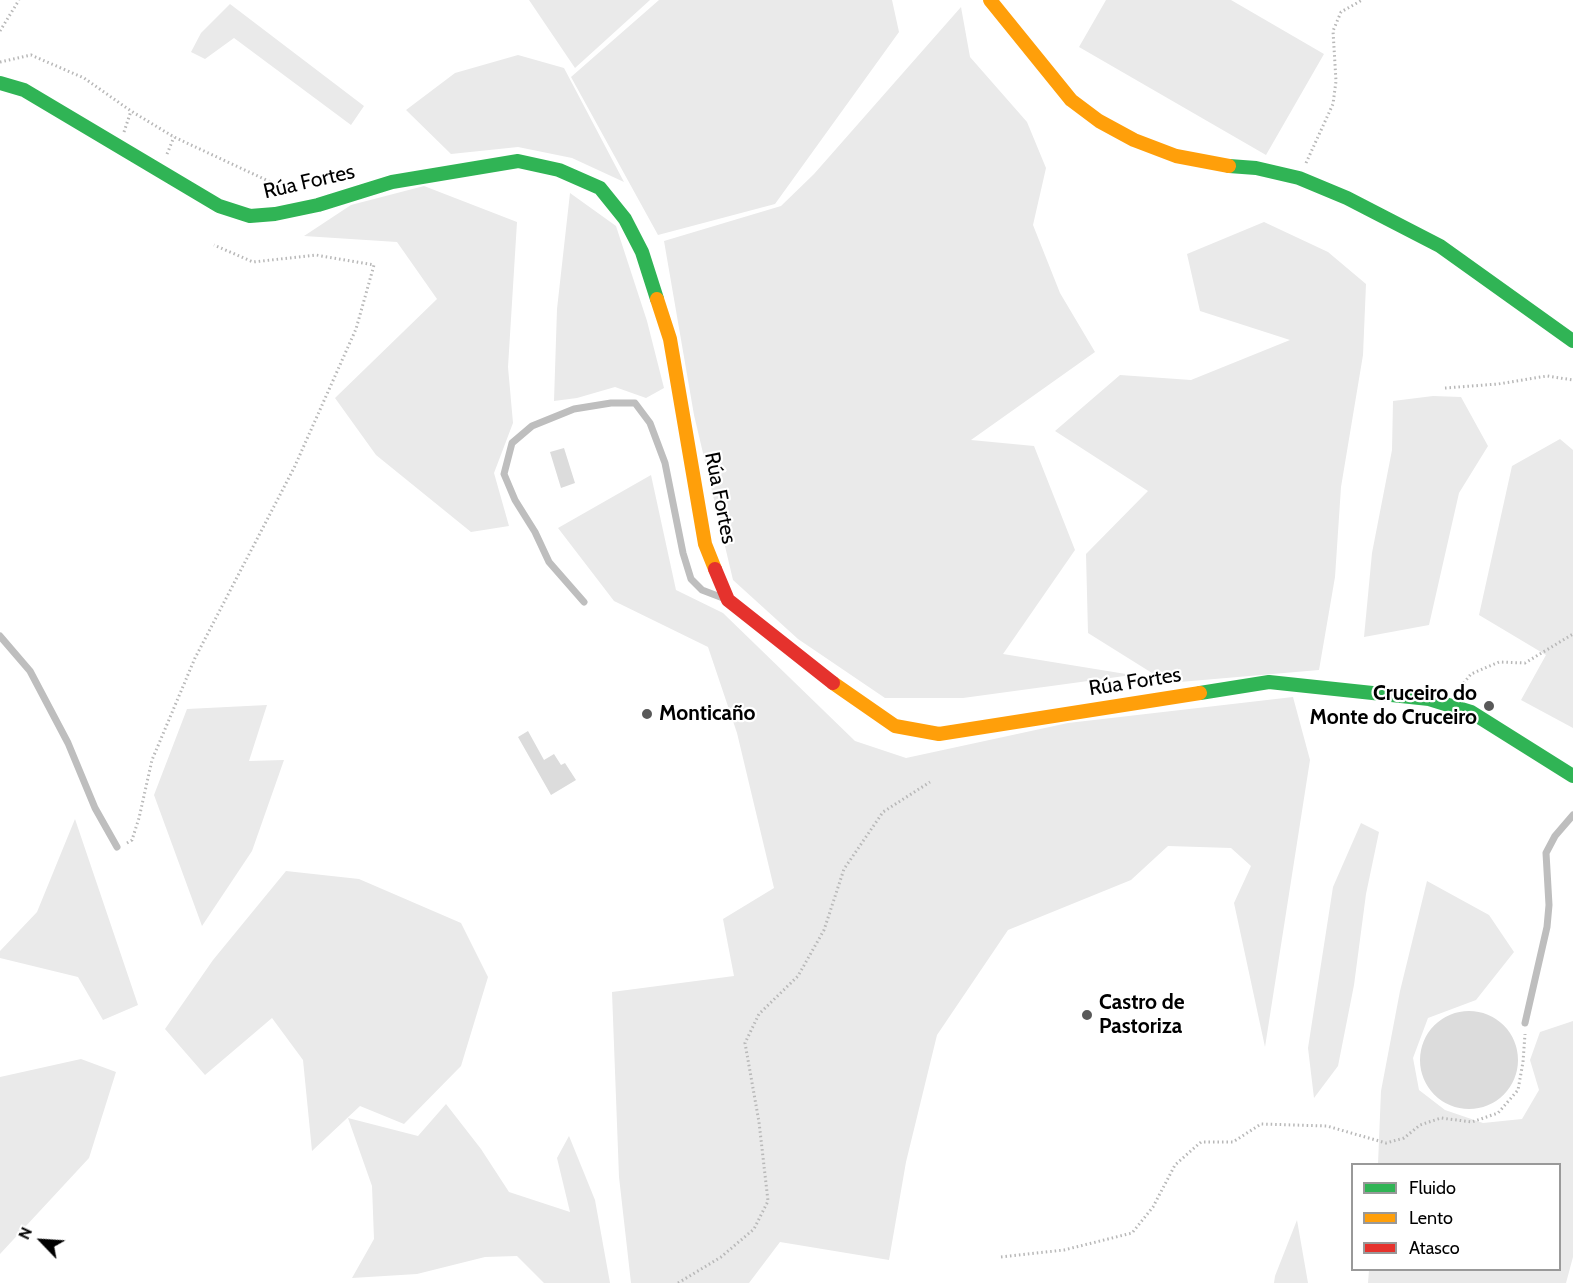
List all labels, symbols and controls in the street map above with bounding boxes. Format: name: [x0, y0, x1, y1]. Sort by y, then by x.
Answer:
street label: Rúa Fortes: [261, 159, 357, 205]
street label: Rúa Fortes: [699, 450, 741, 546]
street label: Rúa Fortes: [1087, 662, 1183, 702]
place label: Cruceiro do Monte do Cruceiro: [1310, 681, 1477, 731]
marker: Cruceiro do Monte do Cruceiro: [1482, 699, 1496, 713]
place label: Monticaño: [659, 701, 755, 727]
marker: Monticaño: [640, 707, 654, 721]
place label: Castro de Pastoriza: [1099, 990, 1185, 1040]
marker: Castro de Pastoriza: [1080, 1008, 1094, 1022]
legend: [1351, 1163, 1561, 1271]
text: Fluido: [1409, 1177, 1456, 1199]
text: Lento: [1409, 1207, 1453, 1229]
north arrow: [12, 1211, 72, 1271]
text: N: [14, 1224, 36, 1242]
text: Atasco: [1409, 1237, 1460, 1259]

